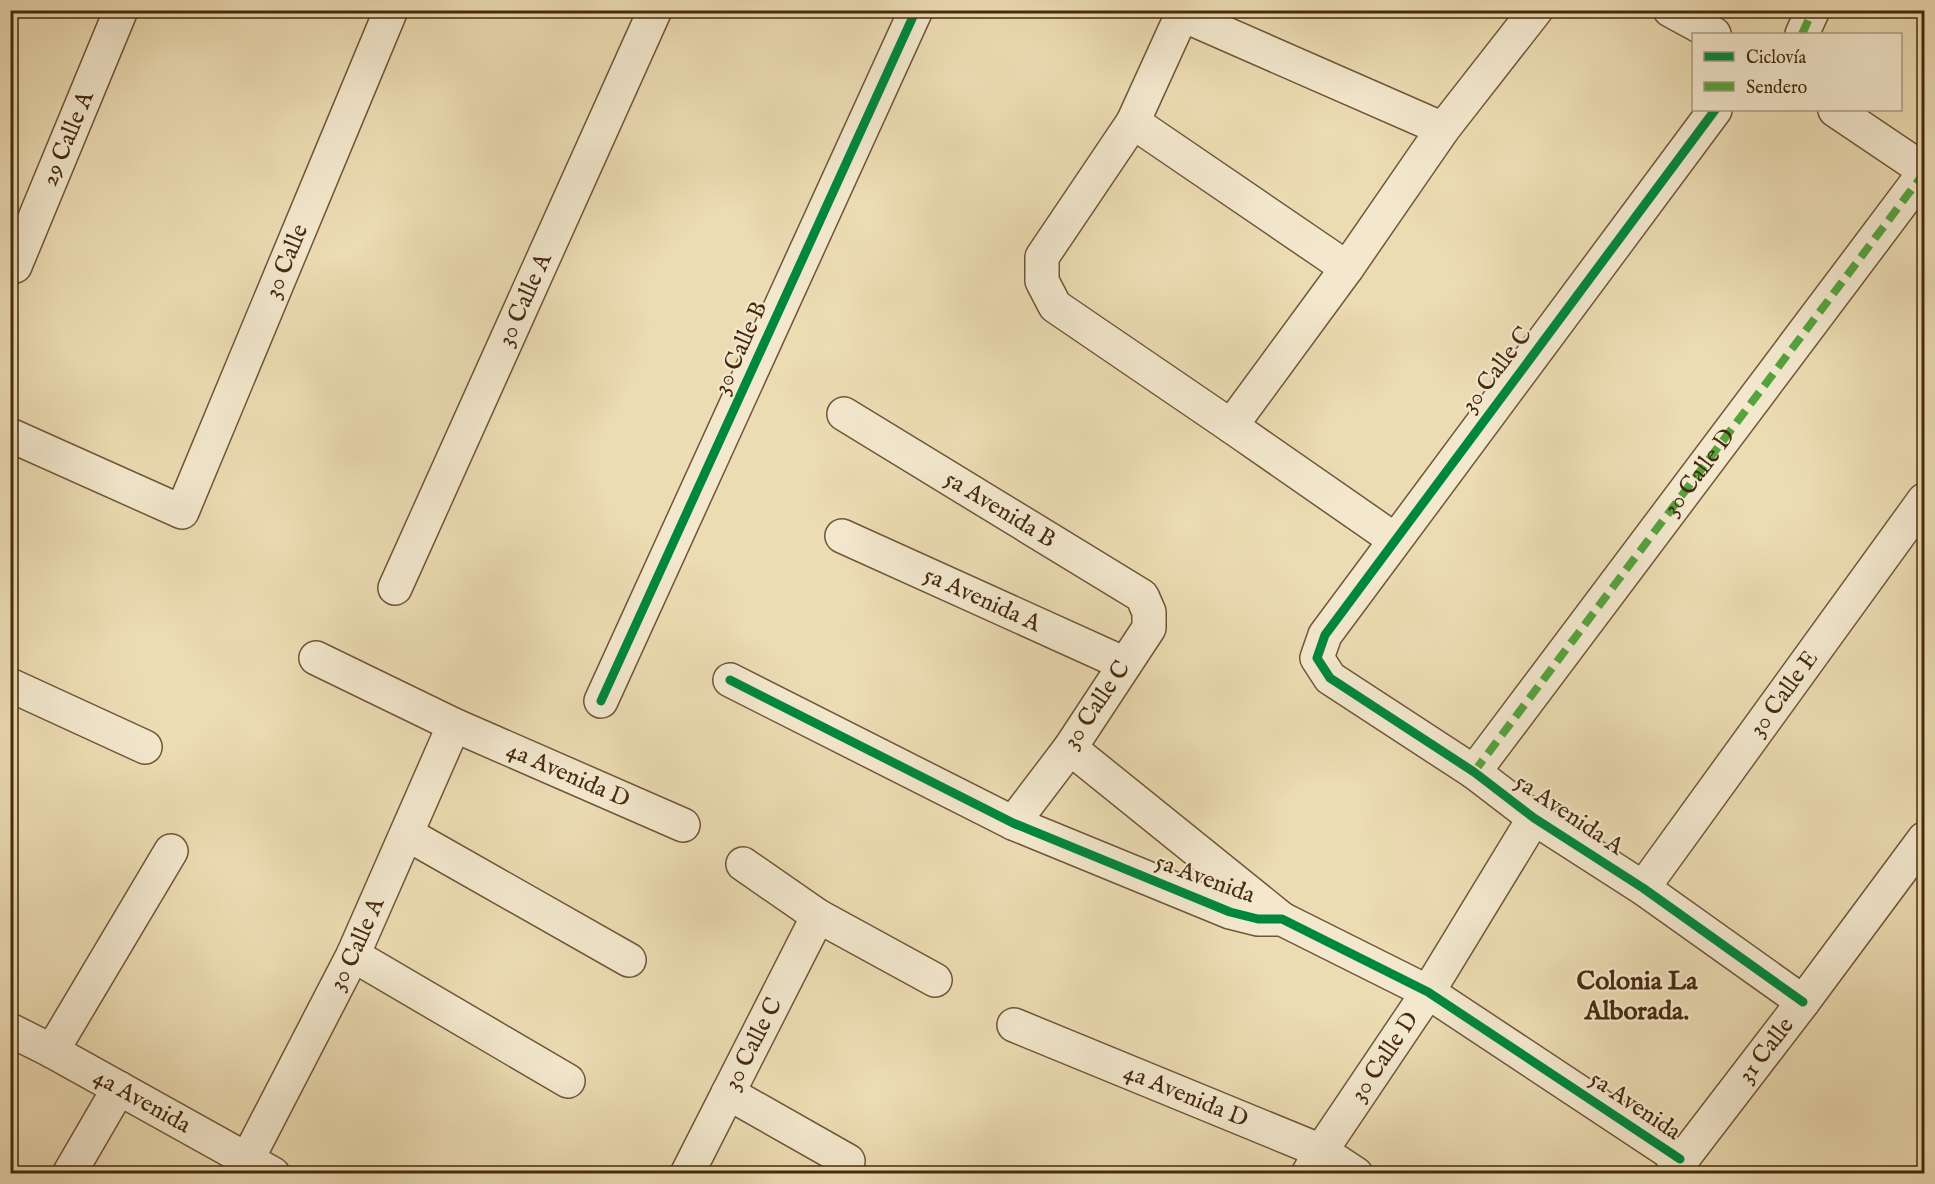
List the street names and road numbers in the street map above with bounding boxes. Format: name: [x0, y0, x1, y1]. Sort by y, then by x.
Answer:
street label: 29 Calle A: [34, 86, 102, 191]
street label: 30 Calle: [257, 220, 316, 303]
street label: 30 Calle A: [490, 248, 559, 351]
street label: 30 Calle B: [707, 297, 775, 399]
street label: 30 Calle C: [1455, 321, 1539, 419]
street label: 30 Calle D: [1656, 422, 1742, 522]
street label: 5a Avenida B: [939, 464, 1062, 555]
street label: 5a Avenida A: [919, 560, 1047, 640]
street label: 30 Calle E: [1742, 644, 1826, 743]
street label: 30 Calle C: [1056, 655, 1138, 755]
street label: 4a Avenida D: [502, 734, 635, 815]
street label: 5a Avenida A: [1508, 767, 1630, 863]
street label: 5a Avenida: [1151, 847, 1260, 912]
street label: 30 Calle A: [322, 892, 392, 996]
street label: 30 Calle C: [717, 992, 790, 1095]
street label: 30 Calle D: [1343, 1006, 1426, 1108]
street label: 31 Calle: [1731, 1011, 1801, 1089]
street label: 4a Avenida D: [1119, 1056, 1253, 1135]
street label: 4a Avenida: [88, 1062, 197, 1141]
street label: 5a Avenida: [1583, 1064, 1687, 1148]

